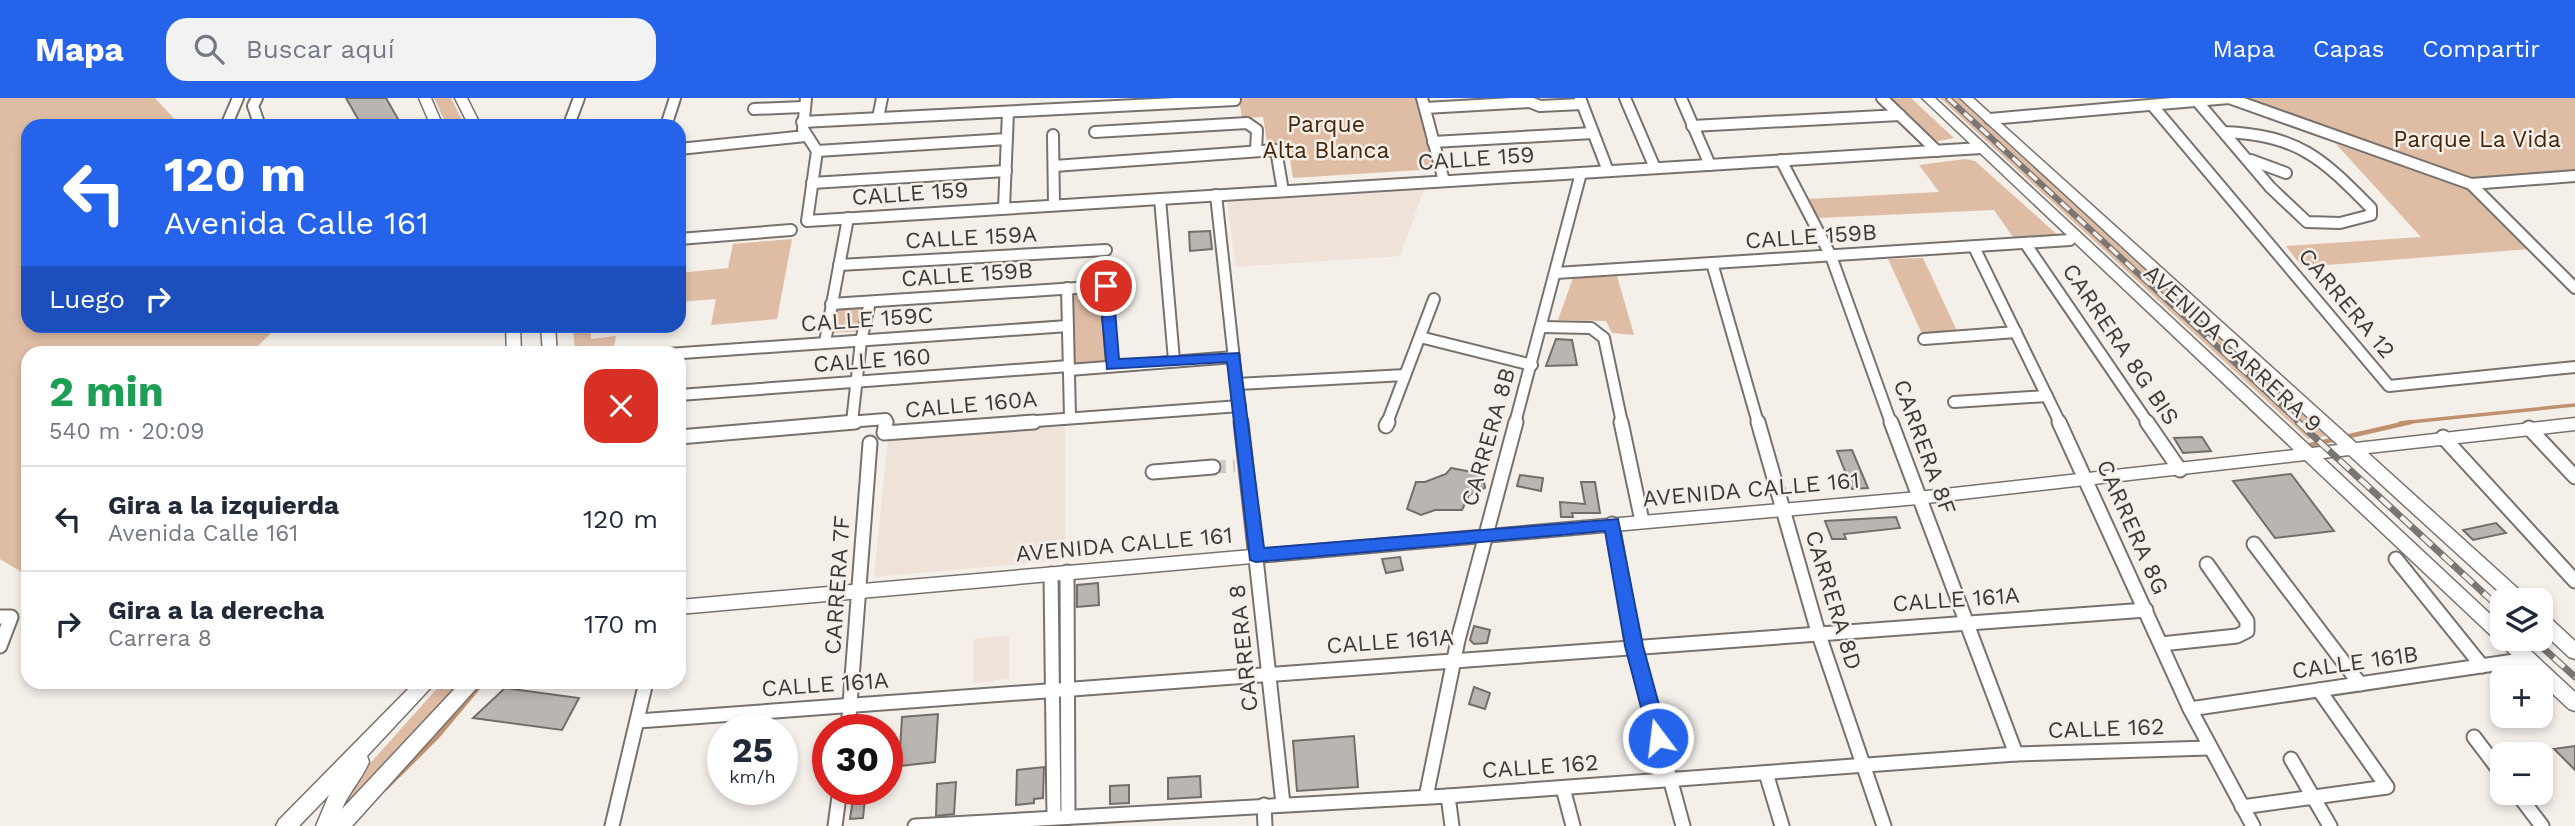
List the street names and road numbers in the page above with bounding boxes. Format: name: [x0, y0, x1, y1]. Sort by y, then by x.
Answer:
street label: CALLE 159: [1417, 141, 1535, 176]
street label: CALLE 159: [851, 176, 969, 211]
street label: CALLE 159B: [1744, 218, 1878, 255]
street label: CALLE 159A: [904, 221, 1038, 254]
street label: CARRERA 12: [2293, 243, 2401, 364]
street label: CALLE 159B: [900, 256, 1034, 293]
street label: CARRERA 8G BIS: [2057, 258, 2185, 430]
street label: AVENIDA CARRERA 9: [2138, 259, 2327, 438]
street label: CALLE 159C: [800, 301, 934, 338]
street label: CALLE 160: [812, 343, 932, 378]
street label: CARRERA 8B: [1456, 365, 1521, 509]
street label: CARRERA 8F: [1888, 376, 1961, 518]
street label: CALLE 160A: [904, 385, 1038, 424]
street label: CARRERA 8G: [2091, 456, 2174, 599]
street label: AVENIDA CALLE 161: [1641, 467, 1861, 512]
street label: CARRERA 7F: [819, 514, 856, 656]
street label: AVENIDA CALLE 161: [1014, 522, 1234, 567]
street label: CARRERA 8D: [1800, 527, 1868, 673]
street label: CALLE 161A: [1891, 582, 2021, 617]
street label: CARRERA 8: [1223, 583, 1264, 713]
street label: CALLE 161A: [1325, 624, 1455, 659]
street label: CALLE 161B: [2290, 640, 2420, 685]
street label: CALLE 161A: [760, 667, 890, 702]
street label: CALLE 162: [2047, 713, 2165, 744]
street label: CALLE 162: [1481, 749, 1599, 784]

